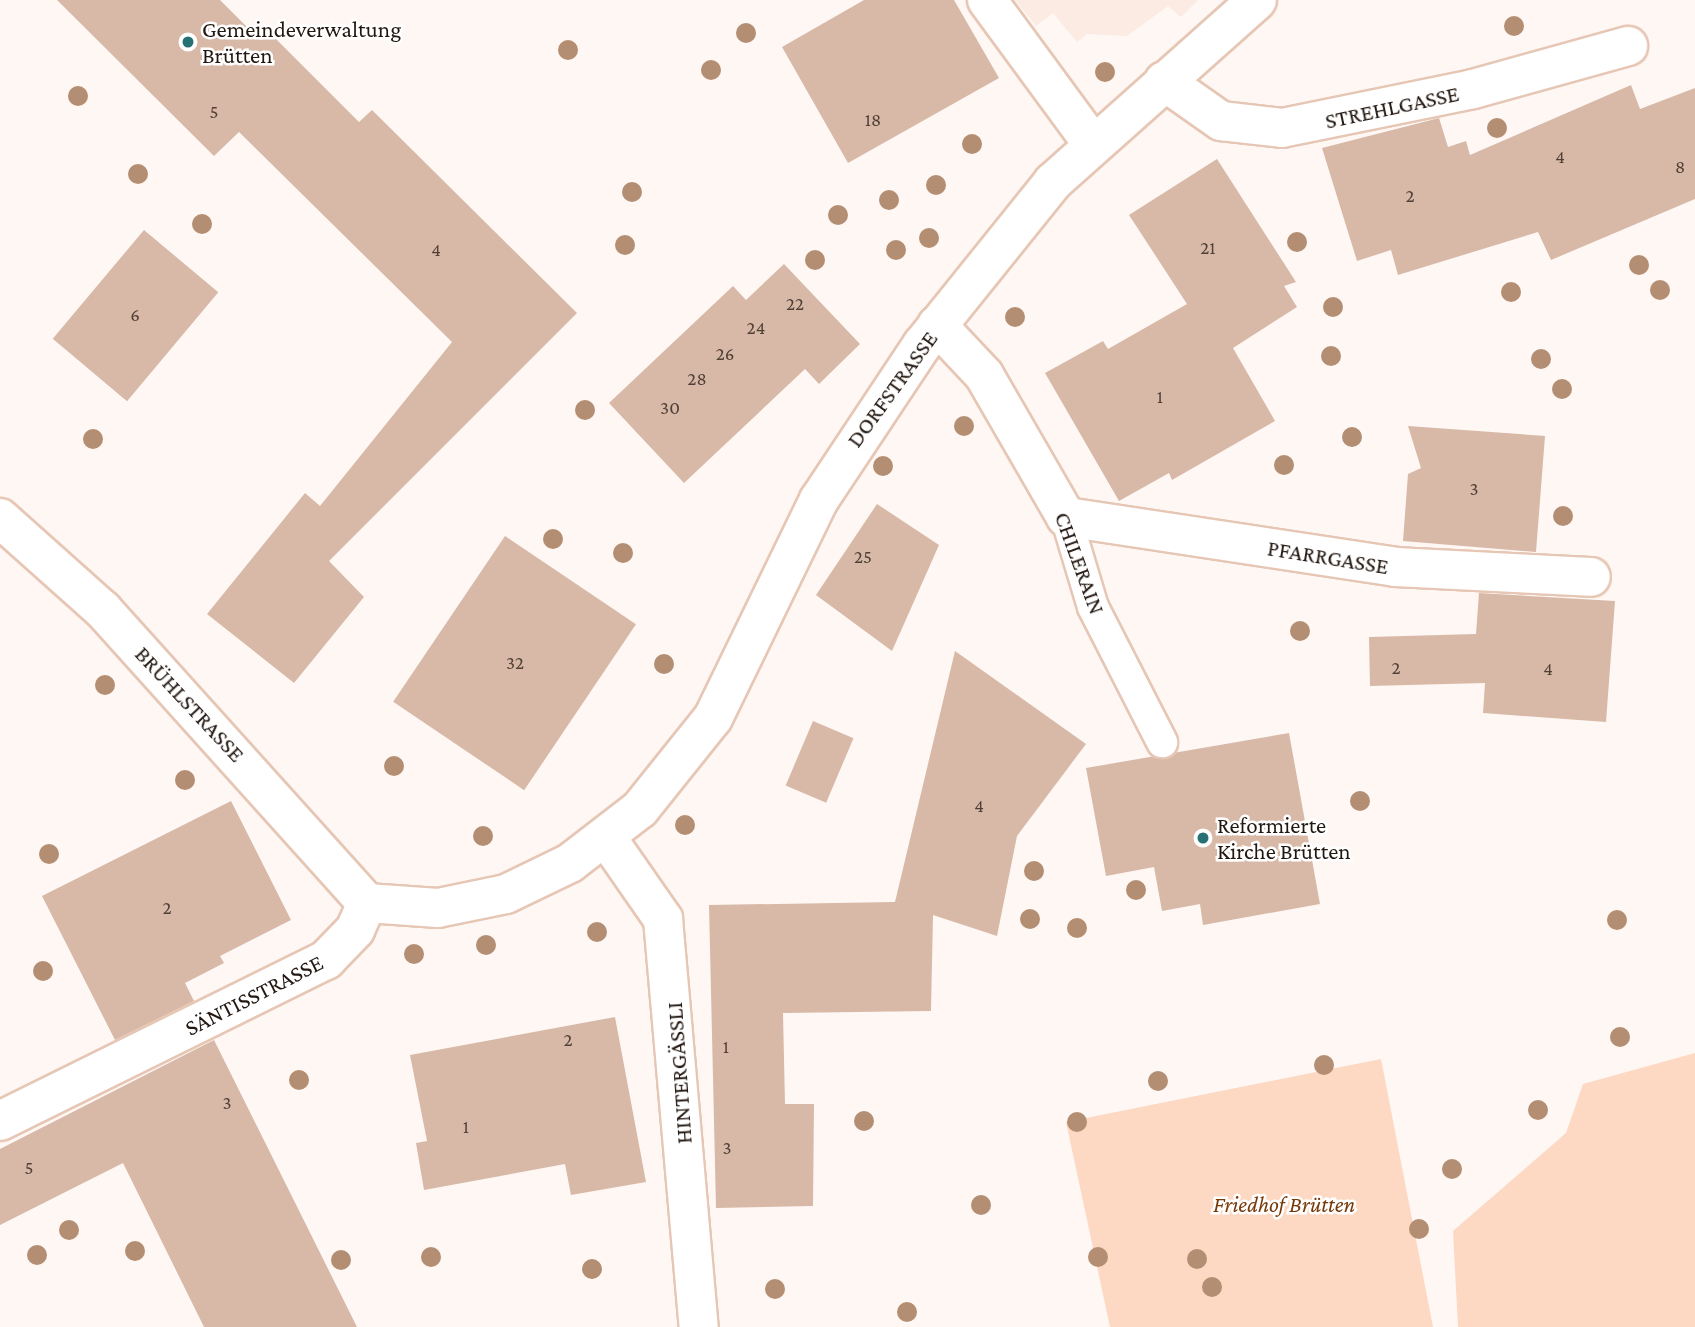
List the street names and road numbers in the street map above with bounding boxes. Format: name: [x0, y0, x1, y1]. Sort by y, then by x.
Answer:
street label: STREHLGASSE: [1322, 79, 1462, 135]
street label: DORFSTRASSE: [841, 325, 943, 453]
street label: CHILERAIN: [1049, 508, 1111, 618]
street label: PFARRGASSE: [1265, 534, 1391, 580]
street label: BRÜHLSTRASSE: [129, 640, 251, 768]
street label: SÄNTISSTRASSE: [180, 948, 328, 1042]
street label: HINTERGÄSSLI: [660, 1001, 698, 1145]

